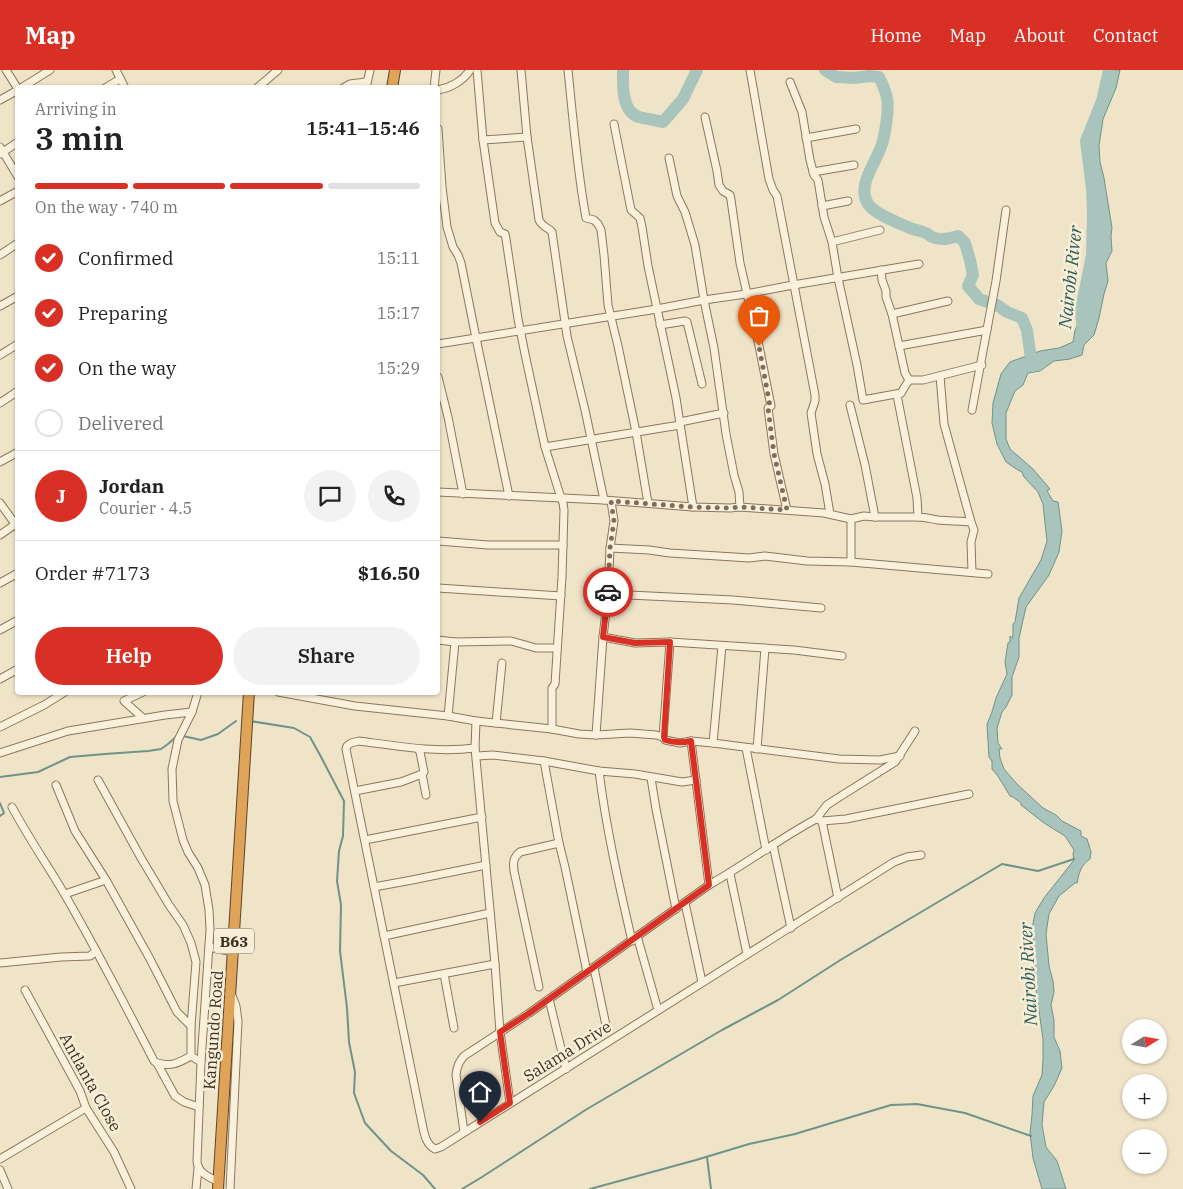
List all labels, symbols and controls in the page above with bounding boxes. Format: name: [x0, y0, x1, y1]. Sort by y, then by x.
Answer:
text: Map: [25, 19, 75, 51]
text: Home: [870, 24, 922, 47]
text: Map: [950, 24, 986, 47]
text: About: [1014, 24, 1065, 47]
text: Contact: [1093, 24, 1158, 47]
text: Arriving in: [35, 99, 117, 119]
text: 15:41–15:46: [306, 116, 420, 140]
text: 3 min: [35, 117, 124, 159]
text: On the way · 740 m: [35, 197, 178, 217]
water label: Nairobi River: [1053, 223, 1087, 331]
icon: check: [35, 244, 63, 272]
text: Confirmed: [78, 246, 173, 270]
text: 15:11: [377, 248, 420, 268]
pin: [738, 295, 780, 346]
icon: check: [35, 299, 63, 327]
text: Preparing: [78, 301, 167, 325]
icon: bag: [745, 302, 773, 330]
text: 15:17: [377, 303, 420, 323]
icon: check: [35, 354, 63, 382]
text: On the way: [78, 356, 176, 380]
text: 15:29: [377, 358, 420, 378]
text: Delivered: [78, 411, 164, 435]
button: chat: [304, 470, 356, 522]
button: phone: [368, 470, 420, 522]
text: Jordan: [99, 474, 164, 498]
text: J: [56, 484, 66, 508]
text: Courier · 4.5: [99, 498, 192, 518]
text: Order #7173: [35, 561, 150, 585]
text: $16.50: [358, 561, 420, 585]
courier: [583, 567, 633, 617]
icon: car: [594, 578, 622, 606]
button: Help: [35, 627, 223, 685]
button: Share: [233, 627, 420, 685]
water label: Nairobi River: [1014, 921, 1042, 1027]
road number: B63: [214, 928, 254, 954]
street label: Kangundo Road: [199, 969, 227, 1090]
street label: Salama Drive: [519, 1016, 615, 1086]
north arrow: [1122, 1019, 1168, 1064]
map controls: [1122, 1019, 1167, 1174]
street label: Antlanta Close: [56, 1029, 126, 1135]
pin: [459, 1071, 501, 1122]
button: +: [1122, 1074, 1167, 1119]
icon: home: [466, 1078, 494, 1106]
button: −: [1122, 1129, 1167, 1174]

